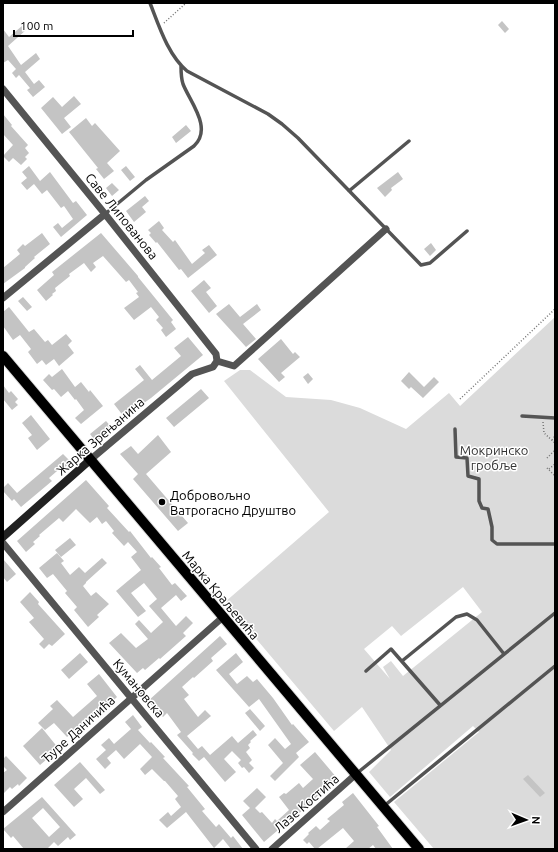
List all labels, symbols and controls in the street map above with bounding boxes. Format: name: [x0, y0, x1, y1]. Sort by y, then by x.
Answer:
scale bar: [14, 12, 133, 38]
text: 100 m: [20, 19, 53, 32]
street label: Саве Липованова: [83, 170, 161, 262]
street label: Жарка Зрењанина: [53, 394, 147, 478]
park label: Мокринско гробље: [460, 443, 528, 472]
place label: Добровољно Ватрогасно Друштво: [170, 488, 296, 517]
marker: Добровољно Ватрогасно Друштво: [157, 497, 167, 507]
street label: Марка Краљевића: [180, 548, 262, 642]
street label: Кумановска: [111, 656, 167, 720]
street label: Ђуре Даничића: [39, 693, 117, 765]
street label: Лазе Костића: [271, 771, 341, 835]
north arrow: [506, 800, 546, 840]
text: N: [530, 816, 542, 825]

